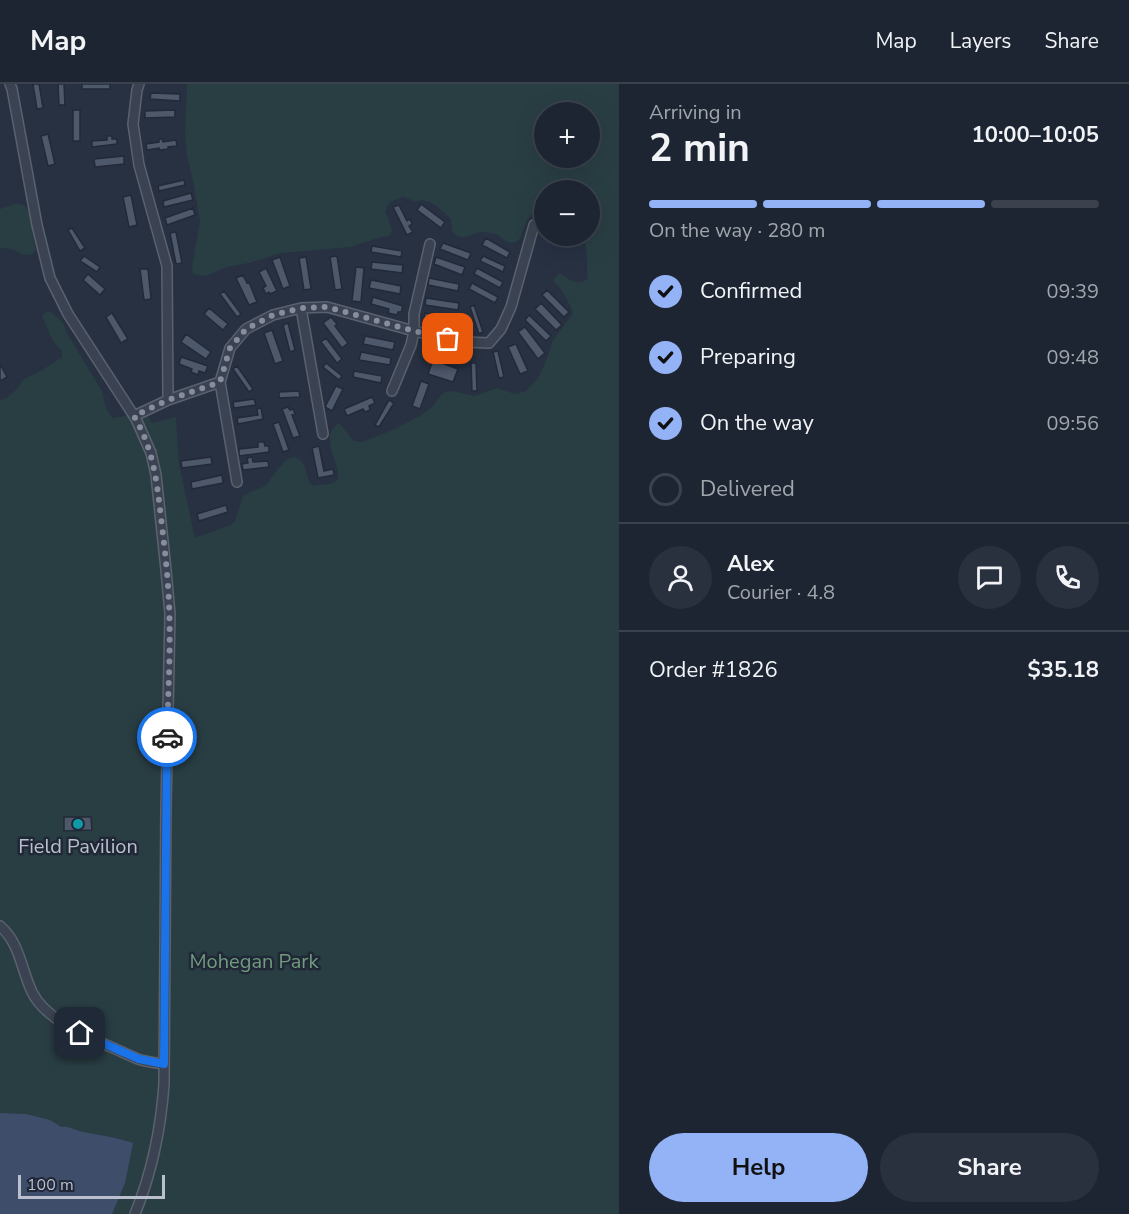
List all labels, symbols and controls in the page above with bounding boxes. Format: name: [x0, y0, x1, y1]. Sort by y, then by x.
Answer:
text: Map: [30, 22, 86, 60]
text: Map: [875, 27, 917, 55]
text: Layers: [950, 27, 1011, 55]
text: Share: [1044, 27, 1099, 55]
text: Arriving in: [649, 99, 742, 126]
map controls: [534, 102, 600, 246]
button: +: [534, 102, 600, 168]
text: 10:00–10:05: [971, 120, 1099, 150]
text: 2 min: [649, 122, 750, 175]
button: −: [534, 180, 600, 246]
text: On the way · 280 m: [649, 217, 825, 244]
icon: check: [649, 275, 682, 308]
text: Confirmed: [700, 276, 802, 306]
text: 09:39: [1046, 278, 1099, 305]
pin: [422, 313, 473, 364]
icon: bag: [431, 322, 464, 355]
icon: check: [649, 341, 682, 374]
text: Preparing: [700, 342, 796, 372]
text: 09:48: [1046, 344, 1099, 371]
icon: check: [649, 407, 682, 440]
text: On the way: [700, 408, 814, 438]
text: 09:56: [1046, 410, 1099, 437]
text: Delivered: [700, 474, 795, 504]
button: person: [649, 546, 712, 609]
button: chat: [958, 546, 1021, 609]
button: phone: [1036, 546, 1099, 609]
text: Alex: [727, 549, 774, 579]
text: Courier · 4.8: [727, 579, 835, 606]
text: Order #1826: [649, 655, 778, 685]
text: $35.18: [1028, 655, 1099, 685]
courier: [137, 707, 197, 767]
icon: car: [151, 721, 184, 754]
marker: Field Pavilion: [71, 817, 85, 831]
place label: Field Pavilion: [18, 833, 138, 860]
park label: Mohegan Park: [190, 948, 319, 975]
pin: [54, 1007, 105, 1058]
icon: home: [63, 1016, 96, 1049]
button: Help: [649, 1133, 868, 1202]
button: Share: [880, 1133, 1099, 1202]
scale bar: [18, 1172, 165, 1200]
text: 100 m: [27, 1174, 74, 1196]

